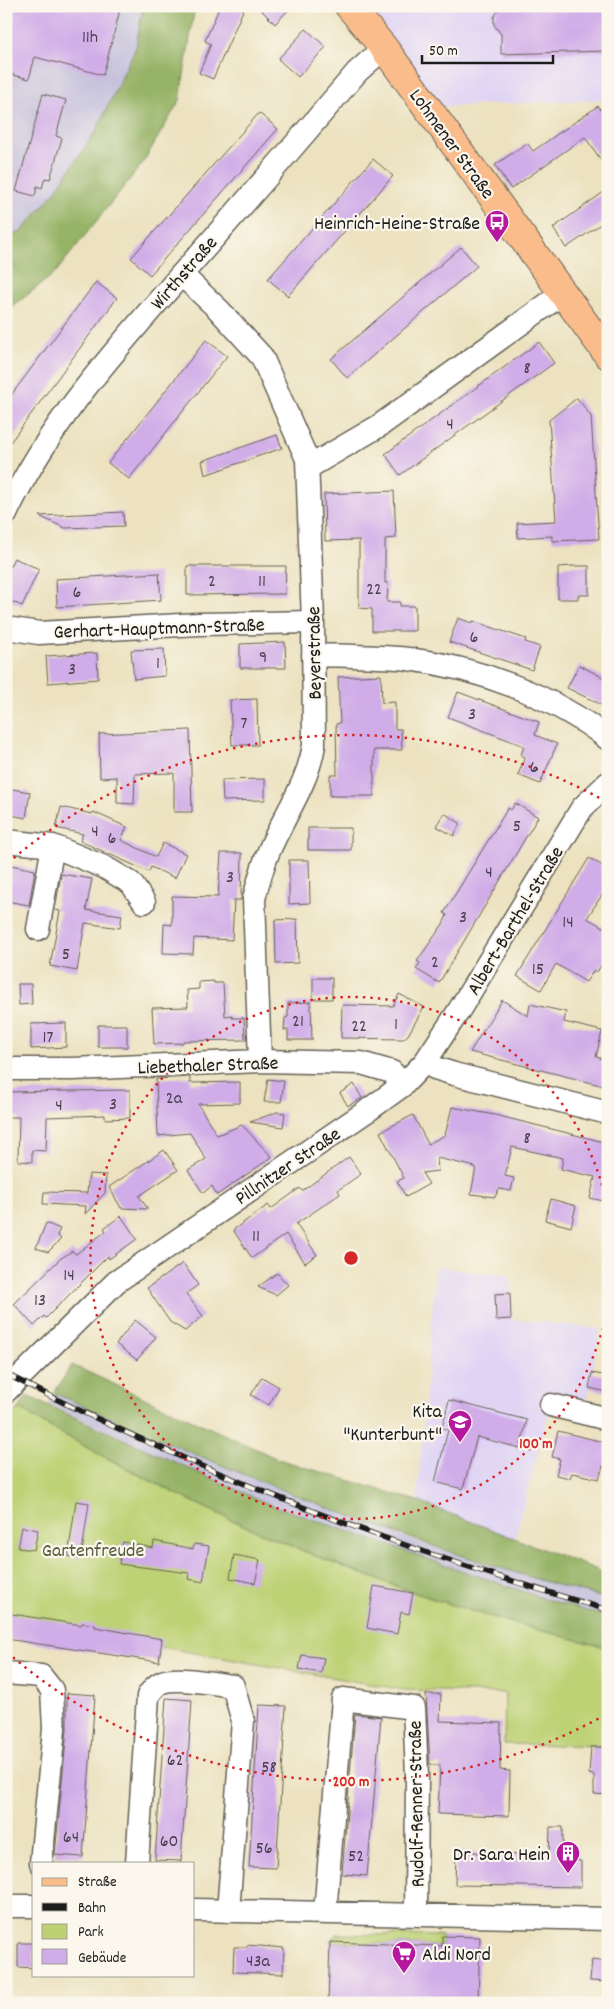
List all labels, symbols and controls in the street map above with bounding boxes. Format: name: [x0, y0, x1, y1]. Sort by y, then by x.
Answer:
house number: 11h: [82, 26, 98, 51]
scale bar: [422, 32, 553, 64]
text: 50 m: [429, 41, 458, 63]
street label: Lohmener Straße: [401, 84, 500, 206]
bus stop icon: Heinrich-Heine-Straße: [484, 209, 510, 243]
place label: Heinrich-Heine-Straße: [314, 211, 480, 239]
street label: Wirthstraße: [145, 231, 225, 317]
house number: 8: [523, 357, 531, 382]
house number: 4: [446, 413, 454, 438]
house number: 2: [208, 570, 216, 595]
house number: 11: [258, 570, 266, 595]
house number: 22: [366, 578, 382, 603]
house number: 6: [73, 581, 81, 606]
street label: Beyerstraße: [301, 606, 331, 700]
street label: Gerhart-Hauptmann-Straße: [53, 612, 265, 648]
house number: 6: [470, 626, 478, 651]
house number: 9: [259, 646, 267, 671]
house number: 1: [156, 652, 160, 677]
house number: 3: [68, 658, 76, 683]
house number: 3: [468, 703, 476, 728]
house number: 7: [241, 712, 248, 737]
house number: 6: [530, 756, 538, 781]
house number: 5: [513, 815, 521, 840]
house number: 4: [91, 820, 99, 845]
house number: 6: [108, 827, 116, 852]
street label: Albert-Barthel-Straße: [461, 842, 572, 1001]
house number: 4: [485, 861, 493, 886]
house number: 3: [226, 866, 234, 891]
house number: 3: [459, 906, 467, 931]
house number: 14: [562, 911, 574, 936]
house number: 5: [62, 943, 70, 968]
house number: 2: [431, 951, 439, 976]
house number: 15: [532, 958, 544, 983]
house number: 21: [292, 1010, 304, 1035]
house number: 1: [394, 1013, 398, 1038]
house number: 22: [351, 1015, 367, 1040]
house number: 17: [43, 1026, 54, 1051]
street label: Liebethaler Straße: [137, 1051, 279, 1083]
house number: 2a: [166, 1087, 183, 1112]
house number: 3: [109, 1093, 117, 1118]
house number: 4: [55, 1094, 63, 1119]
street label: Pillnitzer Straße: [230, 1122, 347, 1213]
house number: 8: [523, 1127, 531, 1152]
house number: 11: [252, 1225, 260, 1250]
centre of rings: [342, 1249, 360, 1267]
house number: 14: [63, 1264, 75, 1289]
house number: 13: [34, 1289, 46, 1314]
place label: Kita "Kunterbunt": [343, 1399, 443, 1450]
school or university icon: Kita "Kunterbunt": [447, 1409, 473, 1443]
text: 100 m: [519, 1434, 553, 1456]
park label: Gartenfreude: [42, 1538, 144, 1566]
street label: Rudolf-Renner-Straße: [403, 1720, 433, 1888]
house number: 62: [167, 1749, 183, 1774]
house number: 58: [261, 1756, 277, 1781]
text: 200 m: [333, 1772, 369, 1794]
house number: 64: [63, 1826, 79, 1851]
house number: 60: [160, 1830, 178, 1855]
house number: 56: [255, 1837, 273, 1862]
building icon: Dr. Sara Hein: [555, 1840, 581, 1874]
place label: Dr. Sara Hein: [453, 1842, 550, 1870]
house number: 52: [348, 1845, 364, 1870]
legend: [32, 1862, 195, 1976]
text: Straße: [78, 1872, 117, 1894]
text: Bahn: [78, 1898, 106, 1920]
text: Park: [78, 1922, 104, 1944]
supermarket icon: Aldi Nord: [391, 1940, 417, 1974]
place label: Aldi Nord: [422, 1942, 491, 1970]
text: Gebäude: [78, 1948, 127, 1970]
house number: 43a: [246, 1950, 271, 1975]

